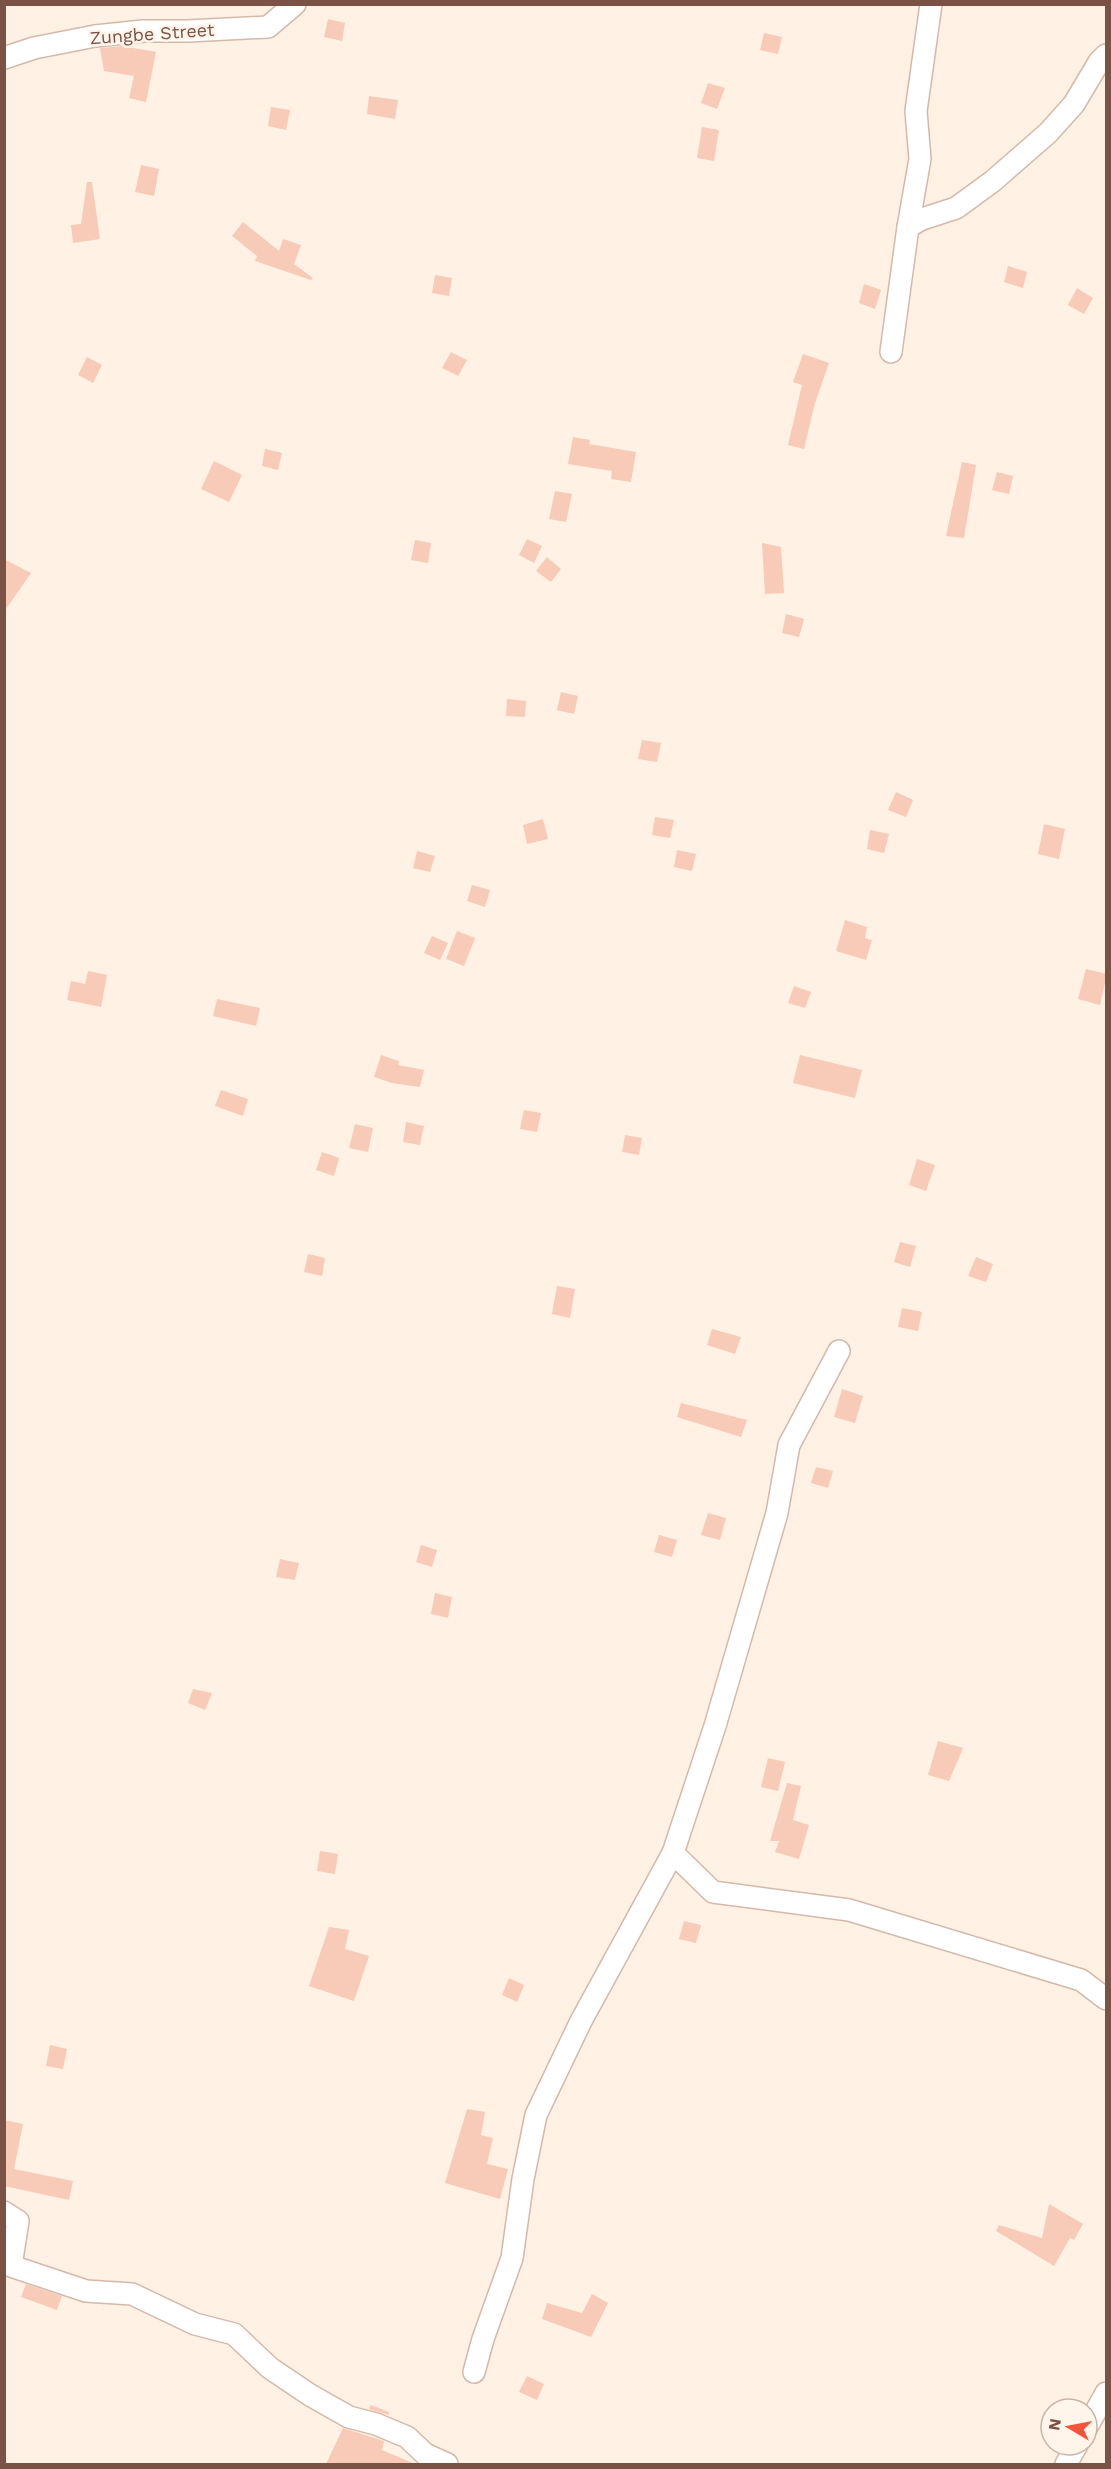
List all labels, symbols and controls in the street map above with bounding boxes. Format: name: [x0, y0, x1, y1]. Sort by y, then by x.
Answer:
street label: Zungbe Street: [89, 19, 215, 48]
north arrow: [1039, 2397, 1099, 2457]
text: N: [1044, 2417, 1065, 2432]

